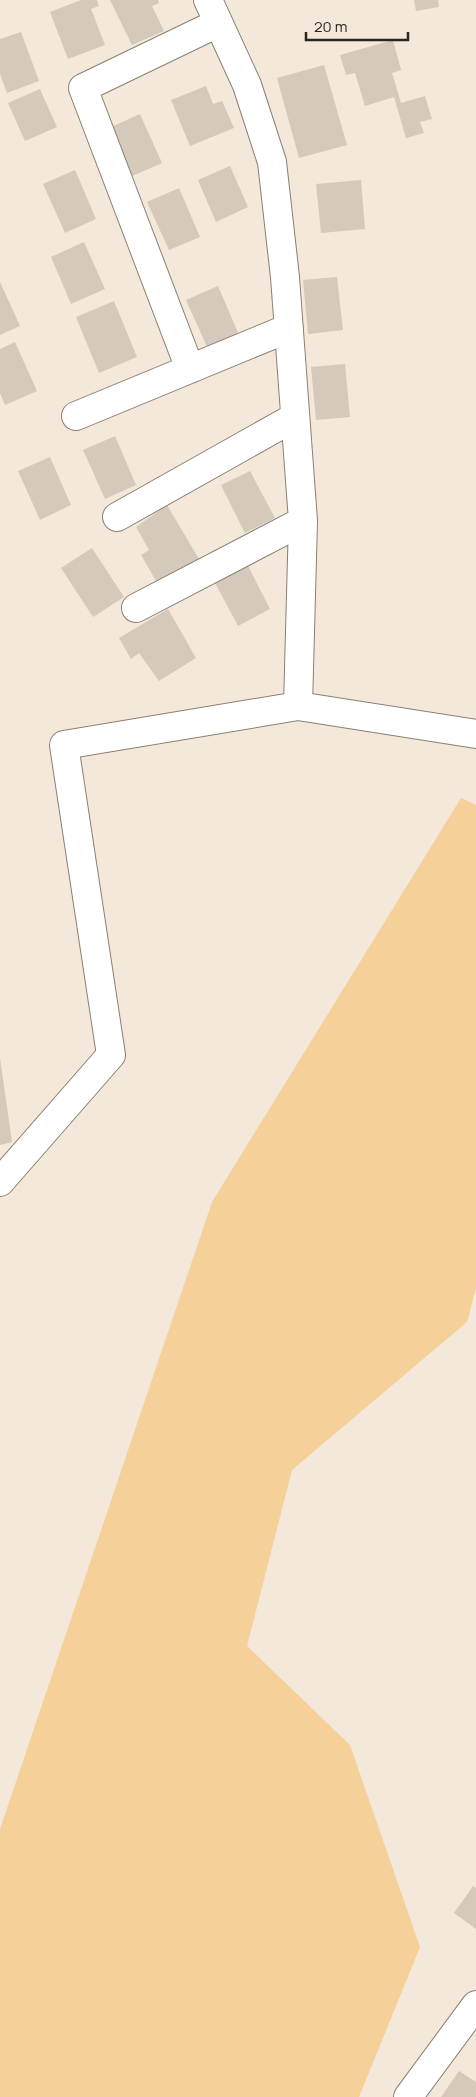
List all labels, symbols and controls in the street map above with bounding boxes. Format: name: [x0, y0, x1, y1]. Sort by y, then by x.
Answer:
scale bar: [306, 10, 408, 42]
text: 20 m: [314, 16, 347, 37]

